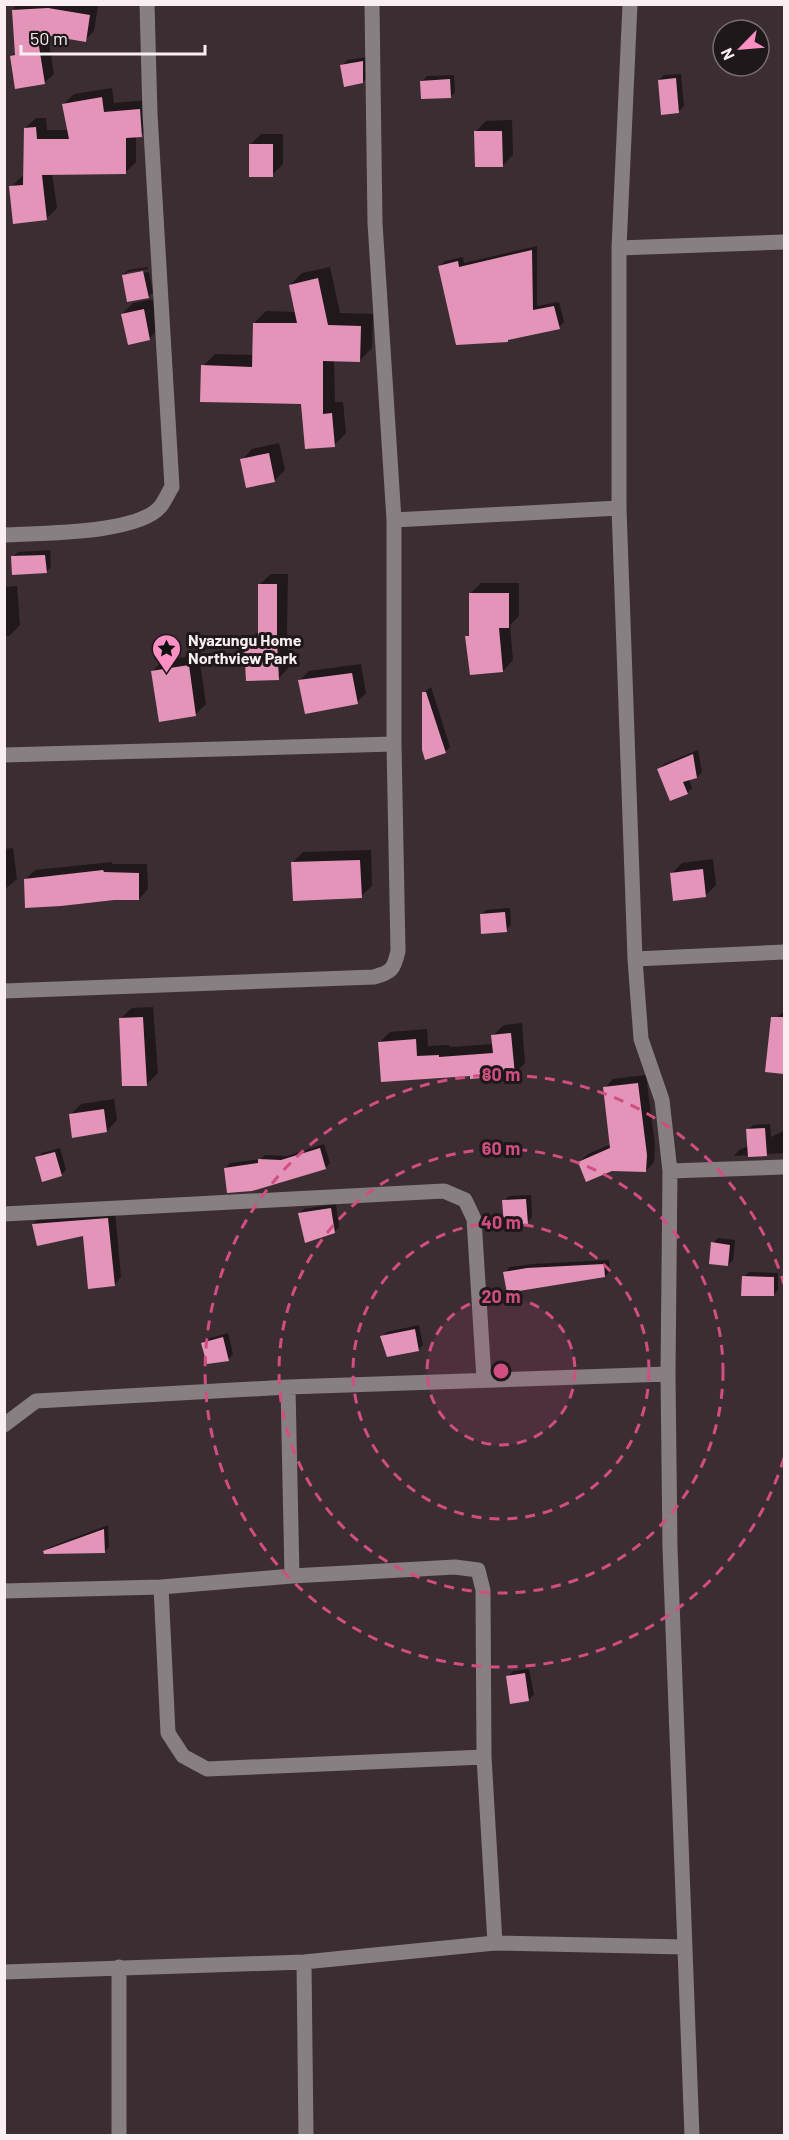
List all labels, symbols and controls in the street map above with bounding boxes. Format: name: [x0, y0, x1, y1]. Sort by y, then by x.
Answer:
scale bar: [21, 18, 206, 56]
north arrow: [711, 18, 771, 78]
text: 50 m: [30, 27, 68, 49]
text: N: [716, 46, 738, 63]
place label: Nyazungu Home Northview Park: [188, 630, 302, 667]
place icon: Nyazungu Home Northview Park: [151, 632, 183, 674]
text: 80 m: [482, 1063, 520, 1085]
text: 60 m: [482, 1137, 520, 1159]
text: 40 m: [481, 1211, 521, 1233]
text: 20 m: [482, 1285, 520, 1307]
centre of rings: [491, 1361, 511, 1381]

